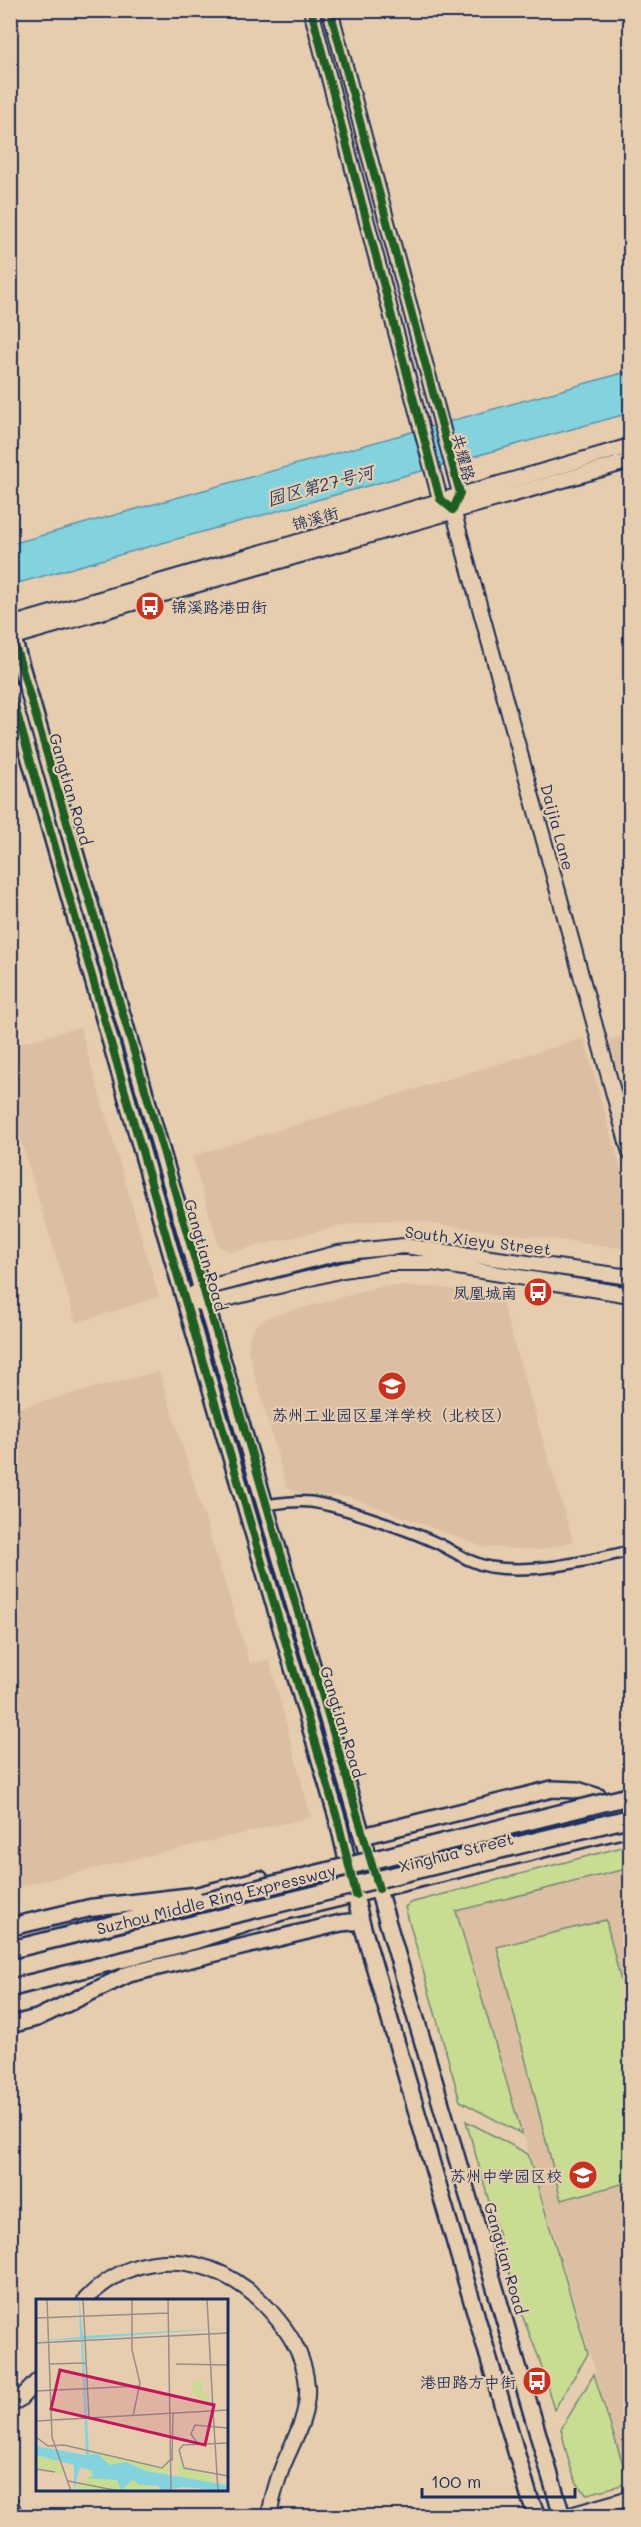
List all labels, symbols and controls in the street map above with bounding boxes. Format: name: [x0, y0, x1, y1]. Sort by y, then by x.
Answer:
street label: 共耀路: [448, 431, 480, 483]
water label: 园区第27号河: [264, 458, 379, 511]
street label: 锦溪街: [289, 501, 341, 535]
bus stop icon: 锦溪路港田街: [134, 590, 166, 622]
place label: 锦溪路港田街: [171, 596, 267, 617]
street label: Gangtian Road: [45, 730, 97, 848]
street label: Daijia Lane: [536, 782, 580, 872]
street label: Gangtian Road: [180, 1196, 232, 1314]
street label: South Xieyu Street: [404, 1221, 552, 1259]
bus stop icon: 凤凰城南: [522, 1276, 554, 1308]
place label: 凤凰城南: [453, 1282, 517, 1303]
school or university icon: 苏州工业园区星洋学校（北校区）: [376, 1370, 408, 1402]
place label: 苏州工业园区星洋学校（北校区）: [272, 1404, 512, 1425]
street label: Gangtian Road: [316, 1664, 370, 1780]
street label: Xinghua Street: [396, 1828, 516, 1876]
street label: Suzhou Middle Ring Expressway: [94, 1859, 338, 1939]
school or university icon: 苏州中学园区校: [567, 2159, 599, 2191]
place label: 苏州中学园区校: [450, 2165, 562, 2186]
street label: Gangtian Road: [480, 2199, 532, 2317]
inset map: [36, 2299, 228, 2491]
bus stop icon: 港田路方中街: [521, 2365, 553, 2397]
place label: 港田路方中街: [420, 2371, 516, 2392]
scale bar: [422, 2461, 575, 2499]
text: 100 m: [431, 2469, 481, 2493]

